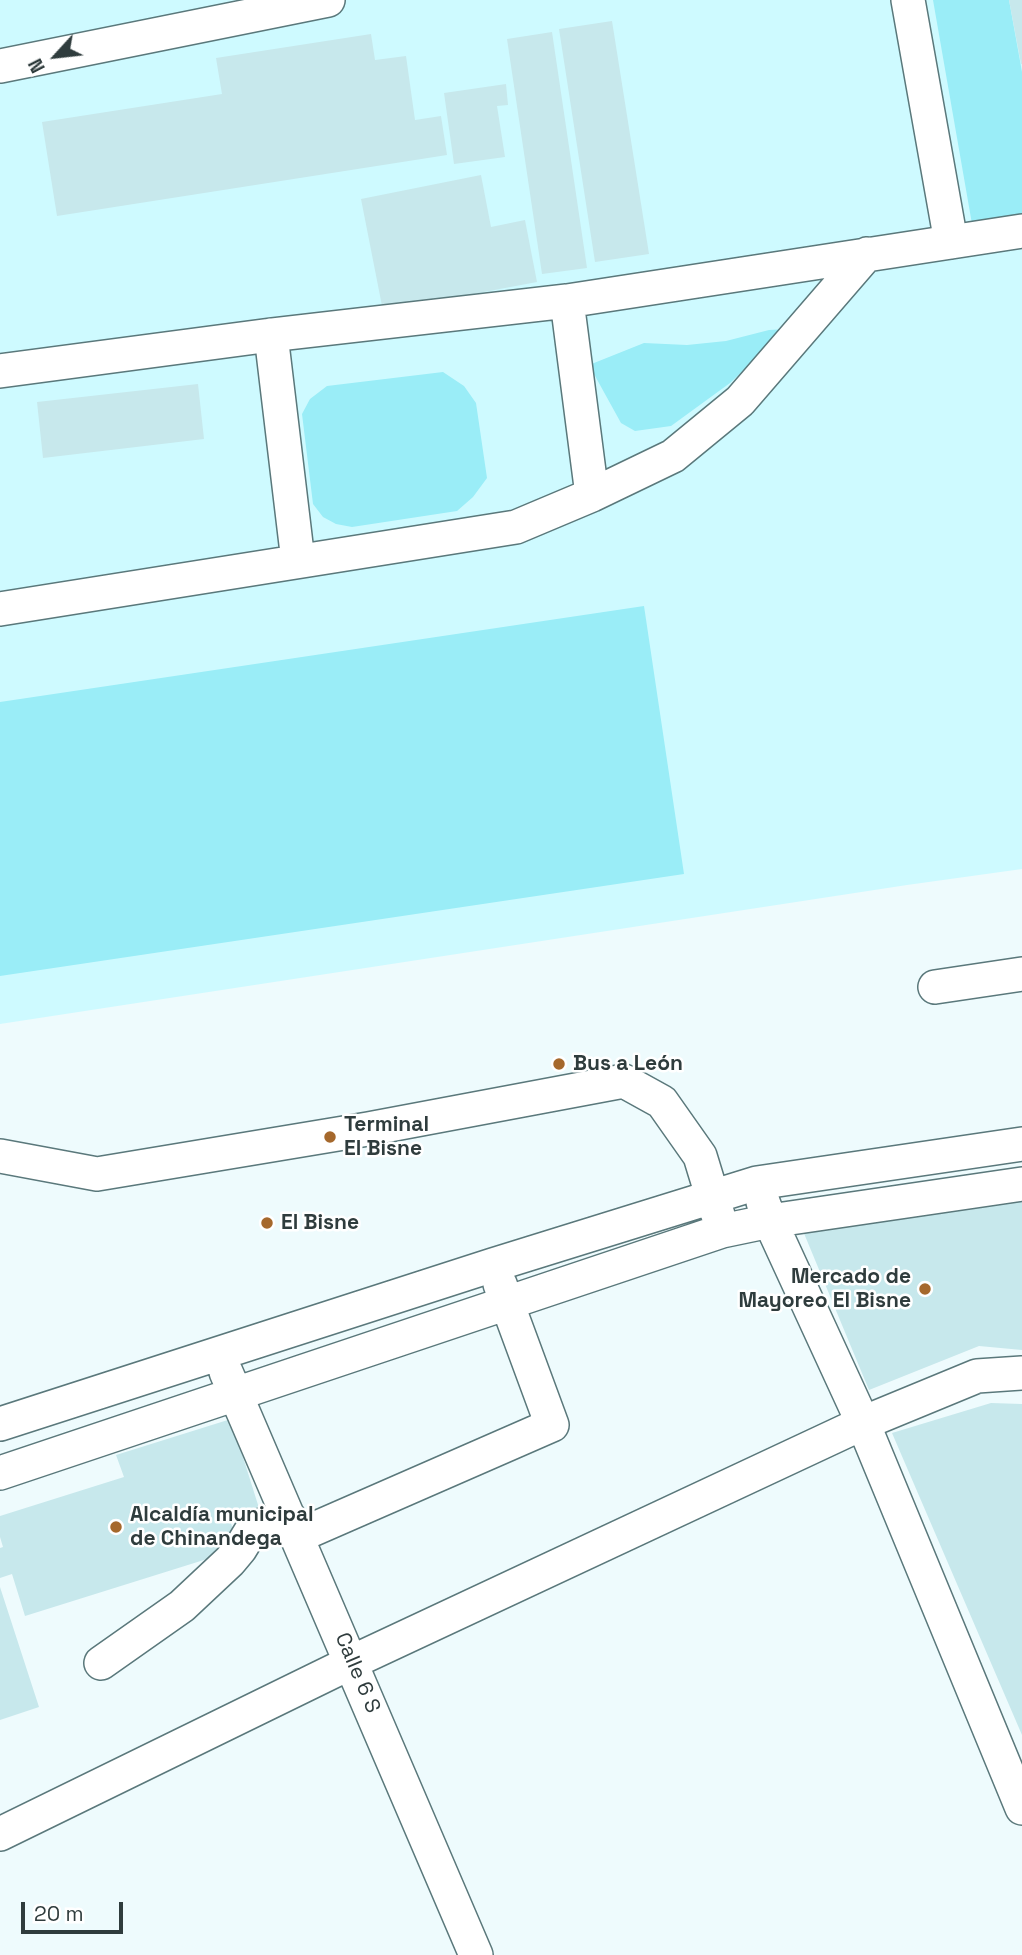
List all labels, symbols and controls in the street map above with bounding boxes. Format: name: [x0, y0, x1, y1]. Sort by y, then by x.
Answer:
north arrow: [21, 21, 91, 91]
text: N: [23, 54, 51, 77]
place label: Bus a León: [573, 1051, 683, 1077]
marker: Bus a León: [551, 1056, 567, 1072]
place label: Terminal El Bisne: [344, 1112, 429, 1162]
marker: Terminal El Bisne: [322, 1129, 338, 1145]
place label: El Bisne: [281, 1210, 359, 1236]
marker: El Bisne: [259, 1215, 275, 1231]
place label: Mercado de Mayoreo El Bisne: [738, 1264, 911, 1314]
marker: Mercado de Mayoreo El Bisne: [917, 1281, 933, 1297]
place label: Alcaldía municipal de Chinandega: [130, 1502, 314, 1552]
marker: Alcaldía municipal de Chinandega: [108, 1519, 124, 1535]
street label: Calle 6 S: [329, 1629, 385, 1717]
scale bar: [24, 1888, 126, 1932]
text: 20 m: [34, 1900, 84, 1927]

